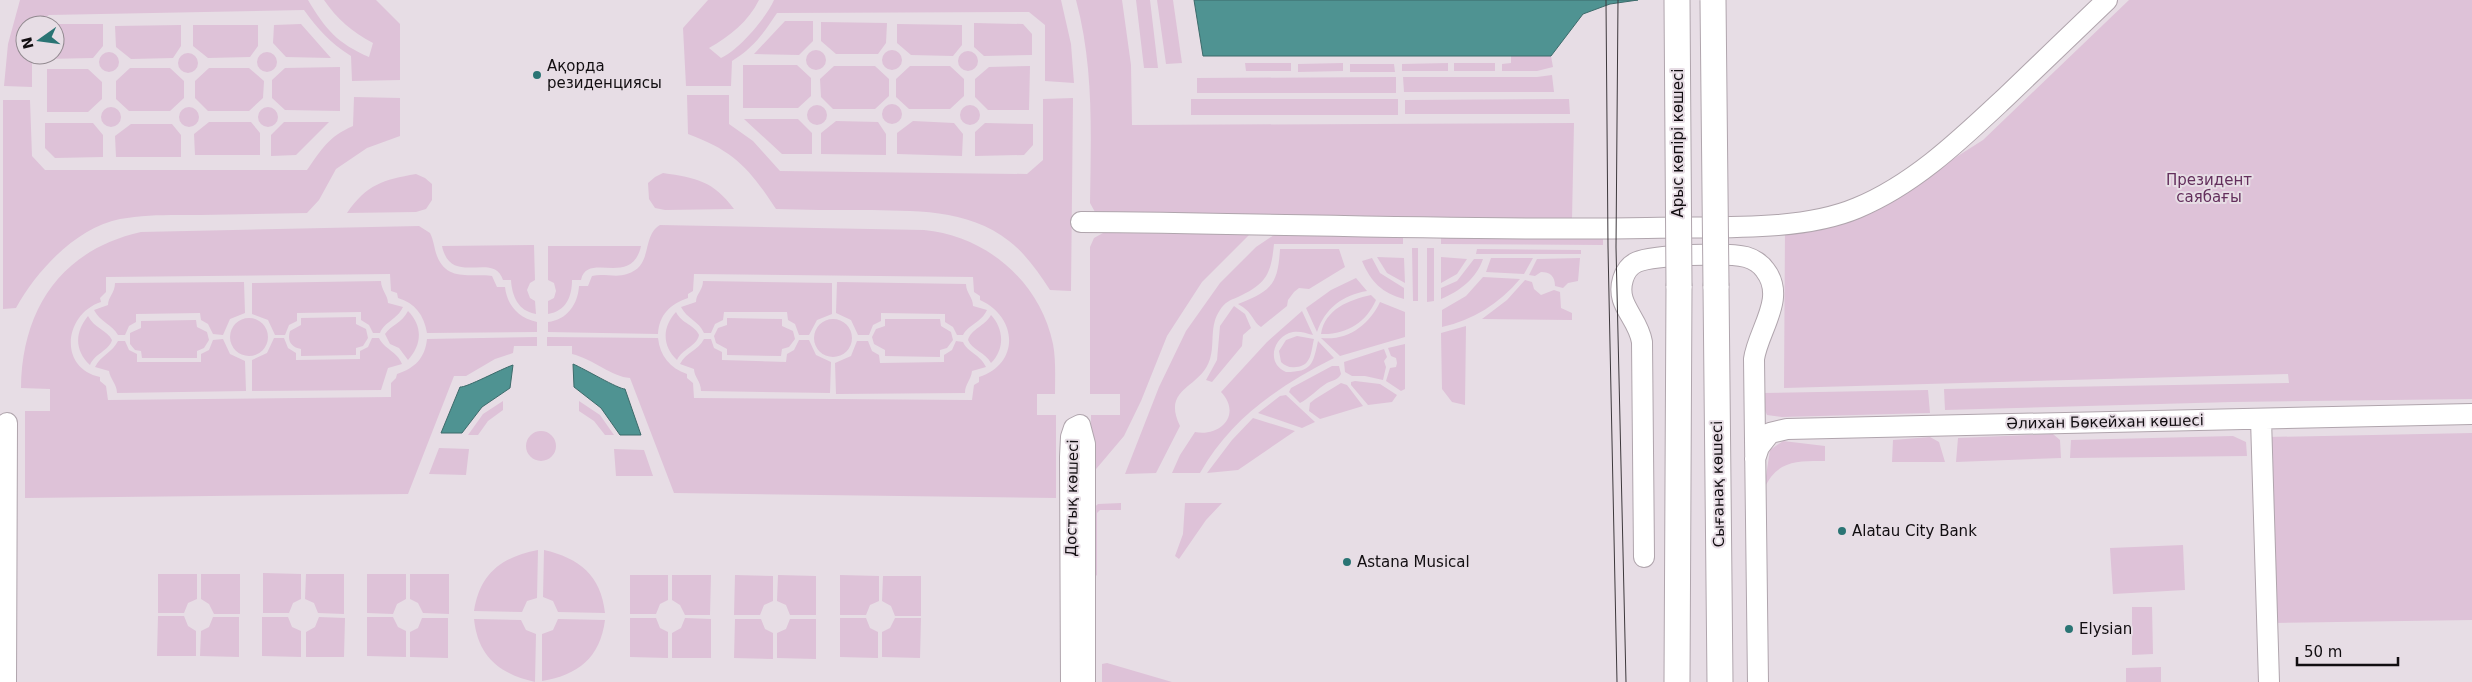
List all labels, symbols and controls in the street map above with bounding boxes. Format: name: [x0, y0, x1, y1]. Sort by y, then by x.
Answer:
north arrow: [15, 15, 65, 65]
text: N: [18, 36, 37, 51]
place label: Ақорда резиденциясы: [547, 57, 662, 92]
marker: Ақорда резиденциясы: [531, 69, 543, 81]
street label: Арыс көпірі көшесі: [1669, 69, 1687, 217]
park label: Президент саябағы: [2166, 171, 2252, 206]
street label: Әлихан Бөкейхан көшесі: [2006, 411, 2204, 433]
street label: Сығанақ көшесі: [1708, 420, 1728, 548]
street label: Достық көшесі: [1062, 439, 1082, 557]
place label: Alatau City Bank: [1852, 522, 1977, 540]
marker: Alatau City Bank: [1836, 525, 1848, 537]
place label: Astana Musical: [1357, 553, 1470, 571]
marker: Astana Musical: [1341, 556, 1353, 568]
place label: Elysian: [2079, 620, 2132, 638]
marker: Elysian: [2063, 623, 2075, 635]
scale bar: [2297, 634, 2398, 666]
text: 50 m: [2304, 643, 2342, 661]

